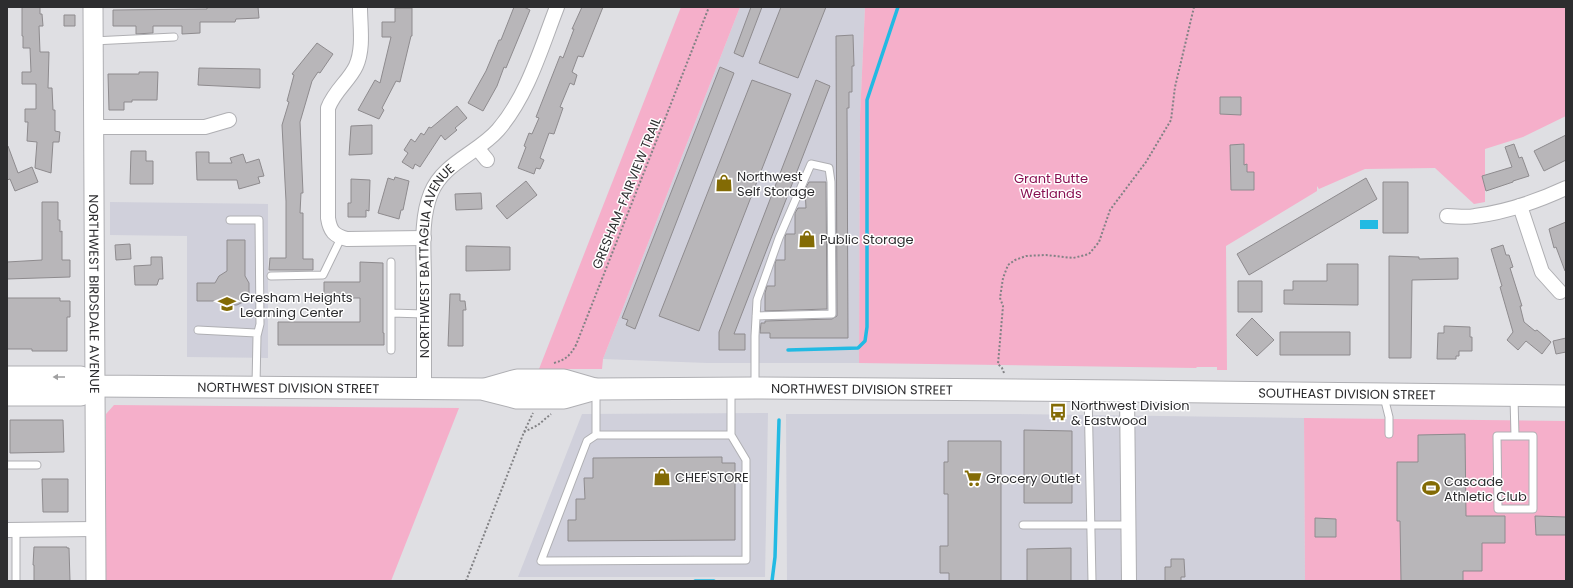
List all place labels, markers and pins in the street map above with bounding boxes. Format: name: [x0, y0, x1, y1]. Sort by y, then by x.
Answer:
place label: Northwest Self Storage: [737, 167, 815, 201]
shop icon: Northwest Self Storage: [714, 173, 734, 193]
shop icon: Public Storage: [797, 229, 817, 249]
place label: Public Storage: [820, 230, 914, 249]
place label: Gresham Heights Learning Center: [240, 288, 353, 322]
school or university icon: Gresham Heights Learning Center: [217, 294, 237, 314]
place label: Northwest Division & Eastwood: [1071, 396, 1190, 430]
bus stop icon: Northwest Division & Eastwood: [1048, 402, 1068, 422]
shop icon: CHEF'STORE: [652, 467, 672, 487]
place label: CHEF'STORE: [675, 468, 749, 487]
supermarket icon: Grocery Outlet: [963, 468, 983, 488]
place label: Grocery Outlet: [986, 469, 1080, 488]
place label: Cascade Athletic Club: [1444, 472, 1527, 506]
sports icon: Cascade Athletic Club: [1421, 478, 1441, 498]

